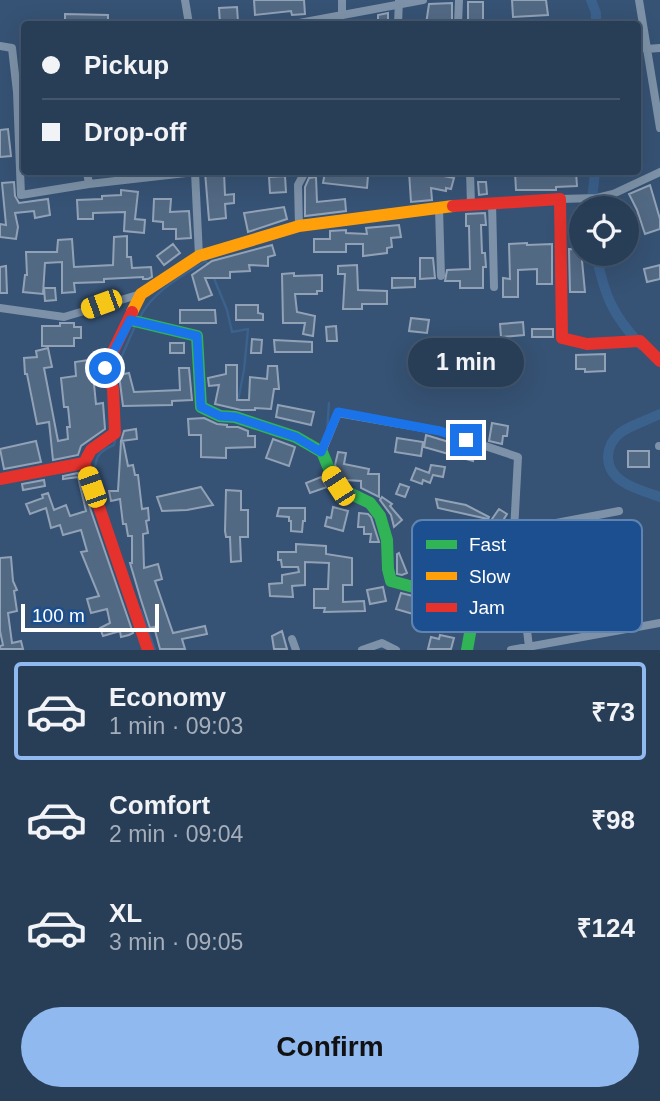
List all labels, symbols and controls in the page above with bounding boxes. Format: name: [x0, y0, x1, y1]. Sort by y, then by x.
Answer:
text: Pickup: [84, 50, 169, 80]
text: Drop-off: [84, 117, 187, 147]
map controls: [569, 196, 639, 266]
button: locate: [569, 196, 639, 266]
car: [78, 287, 125, 321]
callout: 1 min: [408, 338, 524, 388]
text: 1 min: [436, 349, 496, 375]
route start: [89, 352, 121, 384]
route end: [450, 424, 482, 456]
car: [318, 463, 359, 509]
car: [76, 464, 109, 510]
legend: [412, 520, 642, 632]
text: Fast: [469, 534, 507, 555]
text: Slow: [469, 566, 510, 587]
text: Jam: [469, 597, 505, 618]
scale bar: [21, 600, 159, 632]
text: 100 m: [32, 605, 85, 626]
icon: car: [25, 680, 88, 743]
text: Economy: [109, 682, 226, 712]
text: ₹73: [591, 697, 635, 727]
text: 1 min · 09:03: [109, 713, 243, 739]
icon: car: [25, 788, 88, 851]
text: Comfort: [109, 790, 210, 820]
text: ₹98: [591, 805, 635, 835]
text: 2 min · 09:04: [109, 821, 243, 847]
icon: car: [25, 896, 88, 959]
text: XL: [109, 898, 142, 928]
text: ₹124: [577, 913, 635, 943]
text: 3 min · 09:05: [109, 929, 243, 955]
button: Confirm: [21, 1007, 639, 1087]

